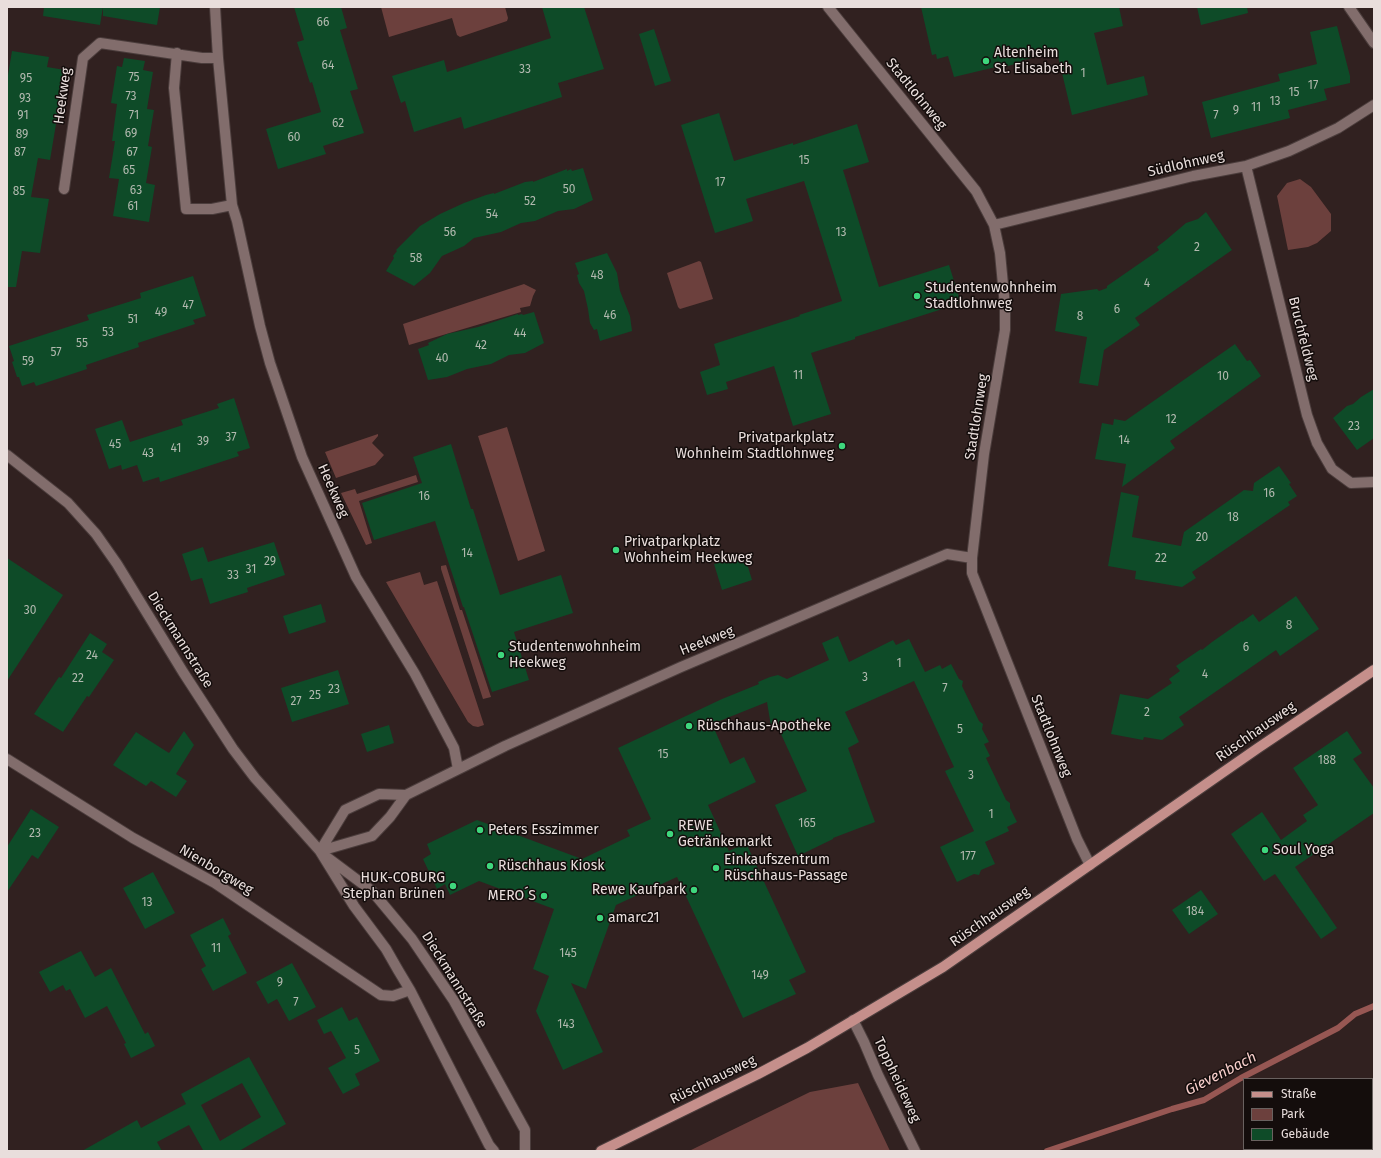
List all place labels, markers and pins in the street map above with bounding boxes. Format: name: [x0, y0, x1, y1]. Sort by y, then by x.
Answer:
place label: Altenheim St. Elisabeth: [994, 45, 1072, 78]
marker: Altenheim St. Elisabeth: [981, 56, 991, 66]
place label: Studentenwohnheim Stadtlohnweg: [925, 280, 1057, 312]
marker: Studentenwohnheim Stadtlohnweg: [912, 291, 922, 301]
place label: Privatparkplatz Wohnheim Stadtlohnweg: [675, 430, 834, 462]
marker: Privatparkplatz Wohnheim Stadtlohnweg: [837, 441, 847, 451]
place label: Privatparkplatz Wohnheim Heekweg: [624, 534, 752, 566]
marker: Privatparkplatz Wohnheim Heekweg: [611, 545, 621, 555]
place label: Studentenwohnheim Heekweg: [509, 639, 641, 672]
marker: Studentenwohnheim Heekweg: [496, 650, 506, 660]
place label: Rüschhaus-Apotheke: [697, 718, 831, 734]
marker: Rüschhaus-Apotheke: [684, 721, 694, 731]
place label: REWE Getränkemarkt: [678, 818, 772, 850]
place label: Peters Esszimmer: [488, 822, 599, 838]
marker: Peters Esszimmer: [475, 825, 485, 835]
marker: REWE Getränkemarkt: [665, 829, 675, 839]
place label: Soul Yoga: [1273, 842, 1334, 858]
marker: Soul Yoga: [1260, 845, 1270, 855]
place label: Einkaufszentrum Rüschhaus-Passage: [724, 852, 848, 884]
place label: Rüschhaus Kiosk: [498, 858, 604, 874]
marker: Rüschhaus Kiosk: [485, 861, 495, 871]
marker: Einkaufszentrum Rüschhaus-Passage: [711, 863, 721, 873]
place label: HUK-COBURG Stephan Brünen: [343, 870, 445, 902]
marker: HUK-COBURG Stephan Brünen: [448, 881, 458, 891]
place label: Rewe Kaufpark: [592, 882, 686, 898]
marker: Rewe Kaufpark: [689, 885, 699, 895]
place label: MERO´S: [488, 888, 536, 904]
marker: MERO´S: [539, 891, 549, 901]
place label: amarc21: [608, 910, 660, 926]
marker: amarc21: [595, 913, 605, 923]

